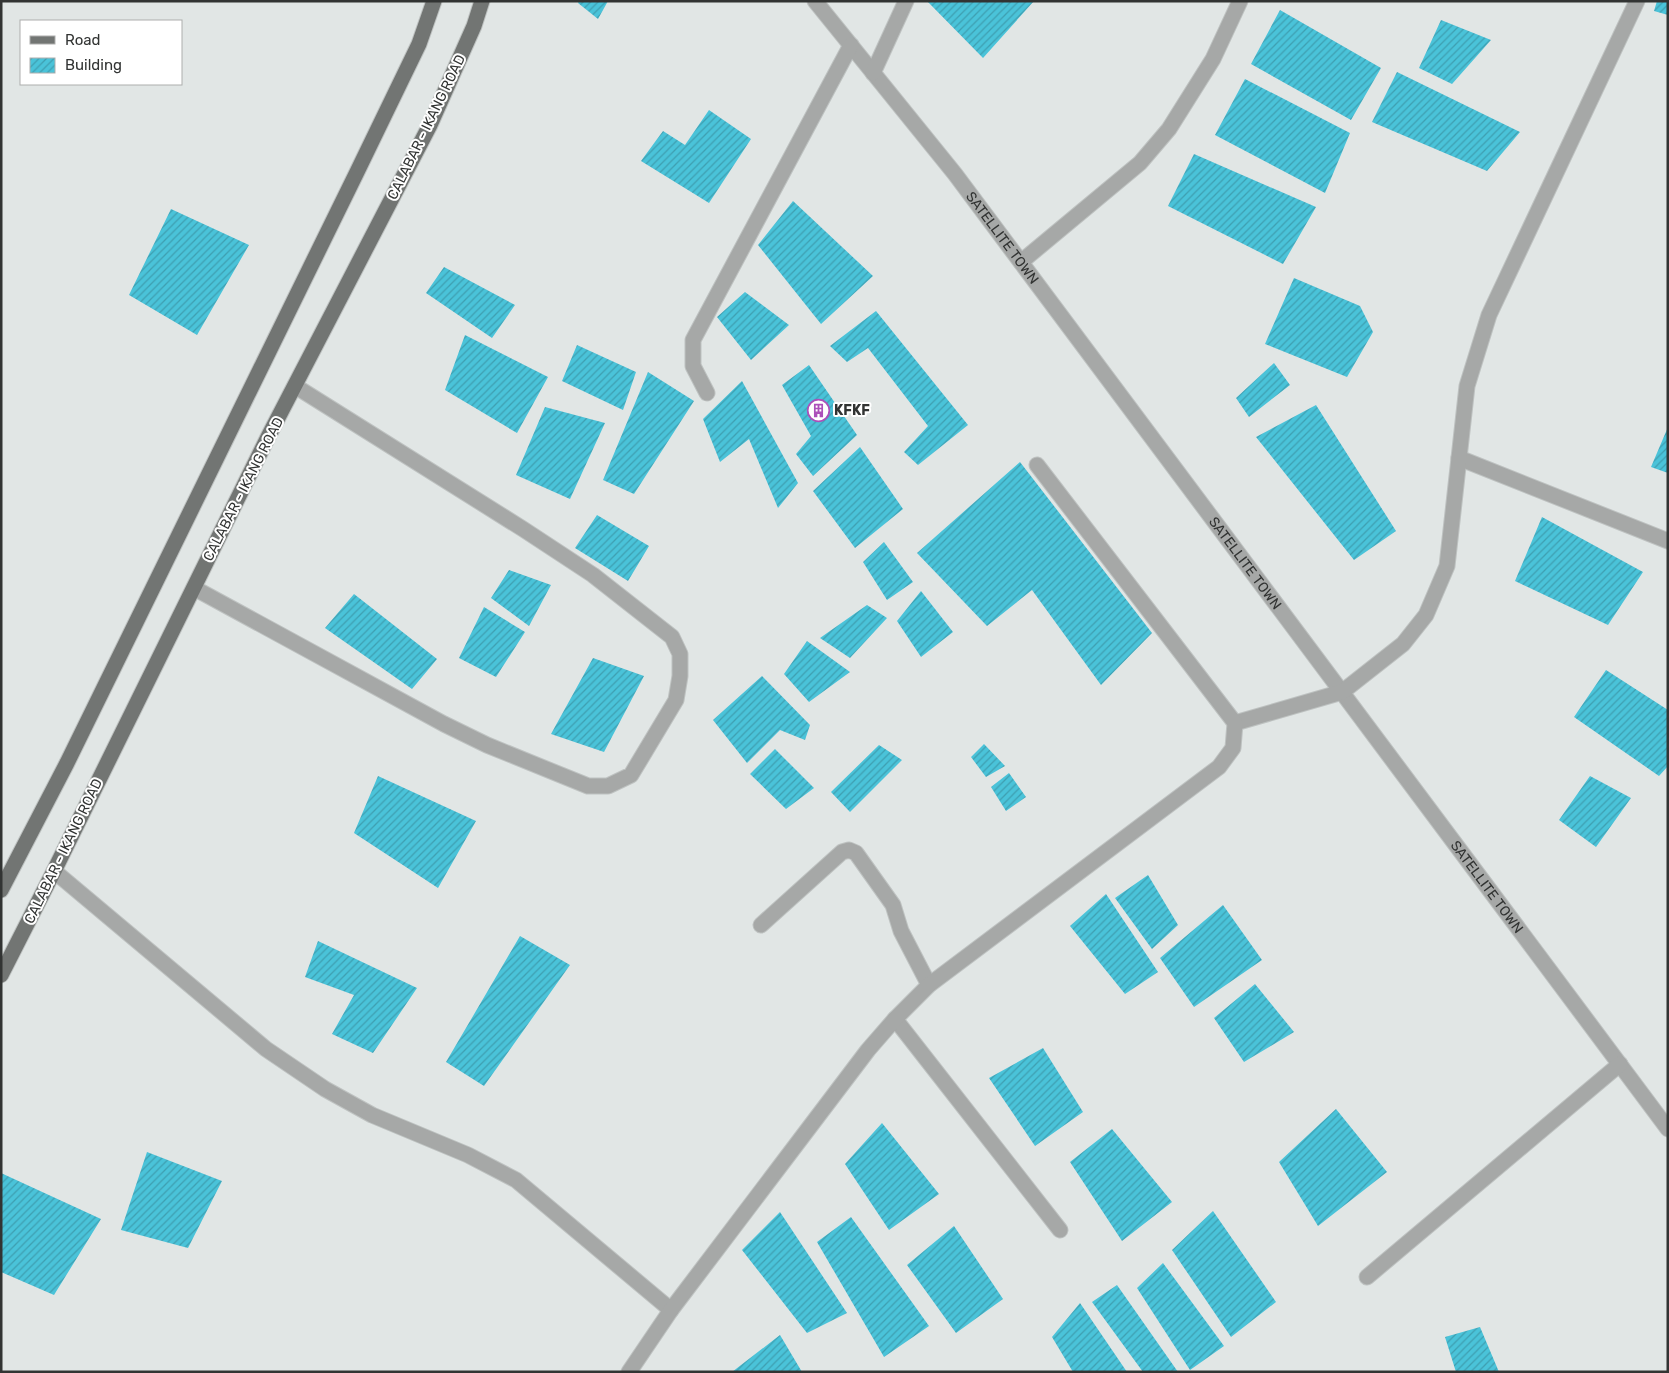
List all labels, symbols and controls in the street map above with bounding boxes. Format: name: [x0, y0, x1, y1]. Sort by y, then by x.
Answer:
legend: [20, 20, 182, 85]
text: Road: [65, 31, 101, 49]
street label: CALABAR - IKANG ROAD: [384, 52, 469, 202]
text: Building: [65, 56, 122, 74]
street label: SATELLITE TOWN: [962, 188, 1042, 288]
building icon: KFKF: [806, 398, 830, 422]
place label: KFKF: [834, 402, 870, 419]
street label: CALABAR - IKANG ROAD: [200, 414, 287, 564]
street label: SATELLITE TOWN: [1205, 514, 1285, 613]
street label: CALABAR - IKANG ROAD: [21, 776, 106, 926]
street label: SATELLITE TOWN: [1447, 837, 1527, 937]

